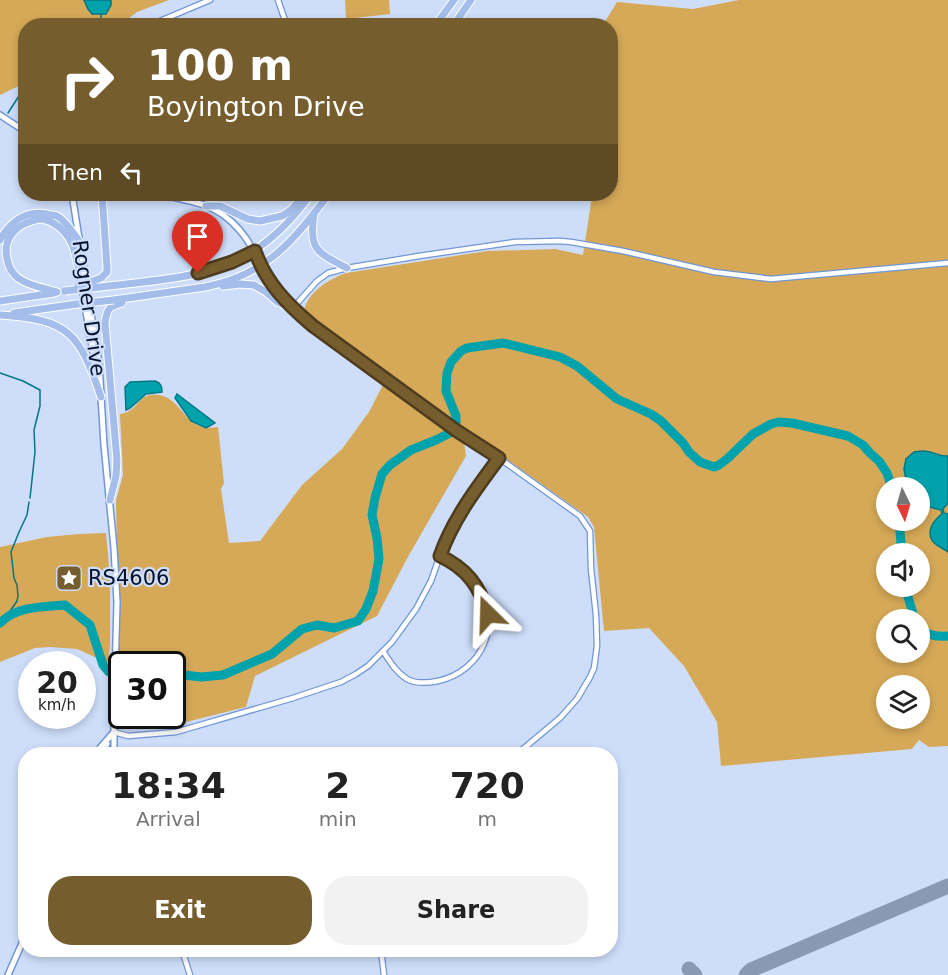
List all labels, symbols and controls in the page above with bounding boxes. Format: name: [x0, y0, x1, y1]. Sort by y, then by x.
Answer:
text: 100 m: [147, 41, 293, 90]
icon: right: [48, 42, 126, 120]
text: Boyington Drive: [147, 91, 365, 122]
icon: left: [115, 156, 148, 189]
text: Then: [48, 160, 103, 185]
pin: [172, 211, 223, 273]
icon: arrive: [181, 220, 214, 253]
street label: Rogner Drive: [68, 238, 110, 378]
north arrow: [876, 477, 930, 531]
map controls: [876, 477, 930, 729]
button: sound: [876, 543, 930, 597]
place icon: RS4606: [54, 563, 84, 593]
place label: RS4606: [88, 566, 169, 590]
position arrow: [456, 582, 520, 646]
button: search: [876, 609, 930, 663]
speed limit sign: 30: [108, 651, 186, 729]
text: 20: [36, 665, 78, 700]
button: layers: [876, 675, 930, 729]
text: km/h: [38, 696, 76, 714]
text: 18:34: [111, 765, 226, 806]
text: 2: [325, 765, 350, 806]
text: 720: [450, 765, 525, 806]
text: Arrival: [136, 807, 201, 831]
text: min: [319, 807, 357, 831]
text: m: [478, 807, 497, 831]
button: Exit: [48, 876, 312, 945]
button: Share: [324, 876, 588, 945]

